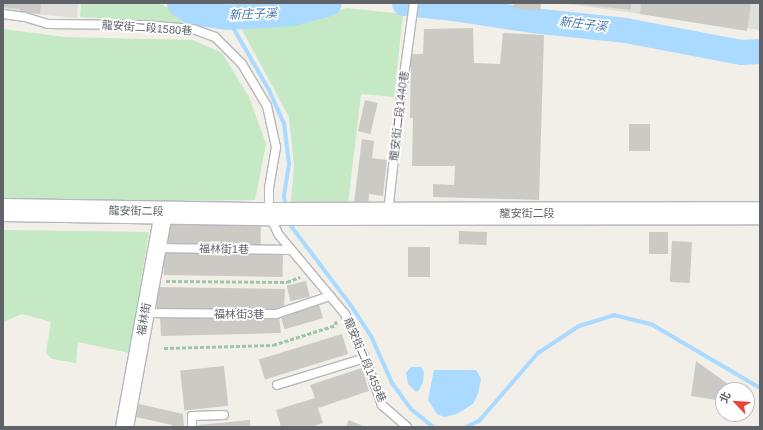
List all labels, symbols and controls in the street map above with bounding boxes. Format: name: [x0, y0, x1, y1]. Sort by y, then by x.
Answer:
water label: 新庄子溪: [229, 7, 277, 23]
water label: 新庄子溪: [558, 15, 608, 35]
street label: 龍安街二段1580巷: [101, 18, 193, 38]
street label: 龍安街二段1440巷: [387, 70, 411, 162]
street label: 龍安街二段: [108, 204, 164, 218]
street label: 龍安街二段: [500, 206, 554, 220]
street label: 福林街1巷: [199, 242, 249, 256]
street label: 福林街: [135, 302, 153, 336]
street label: 福林街3巷: [214, 307, 264, 321]
street label: 龍安街二段1459巷: [341, 316, 389, 404]
north arrow: [715, 382, 755, 422]
text: 北: [717, 390, 733, 405]

